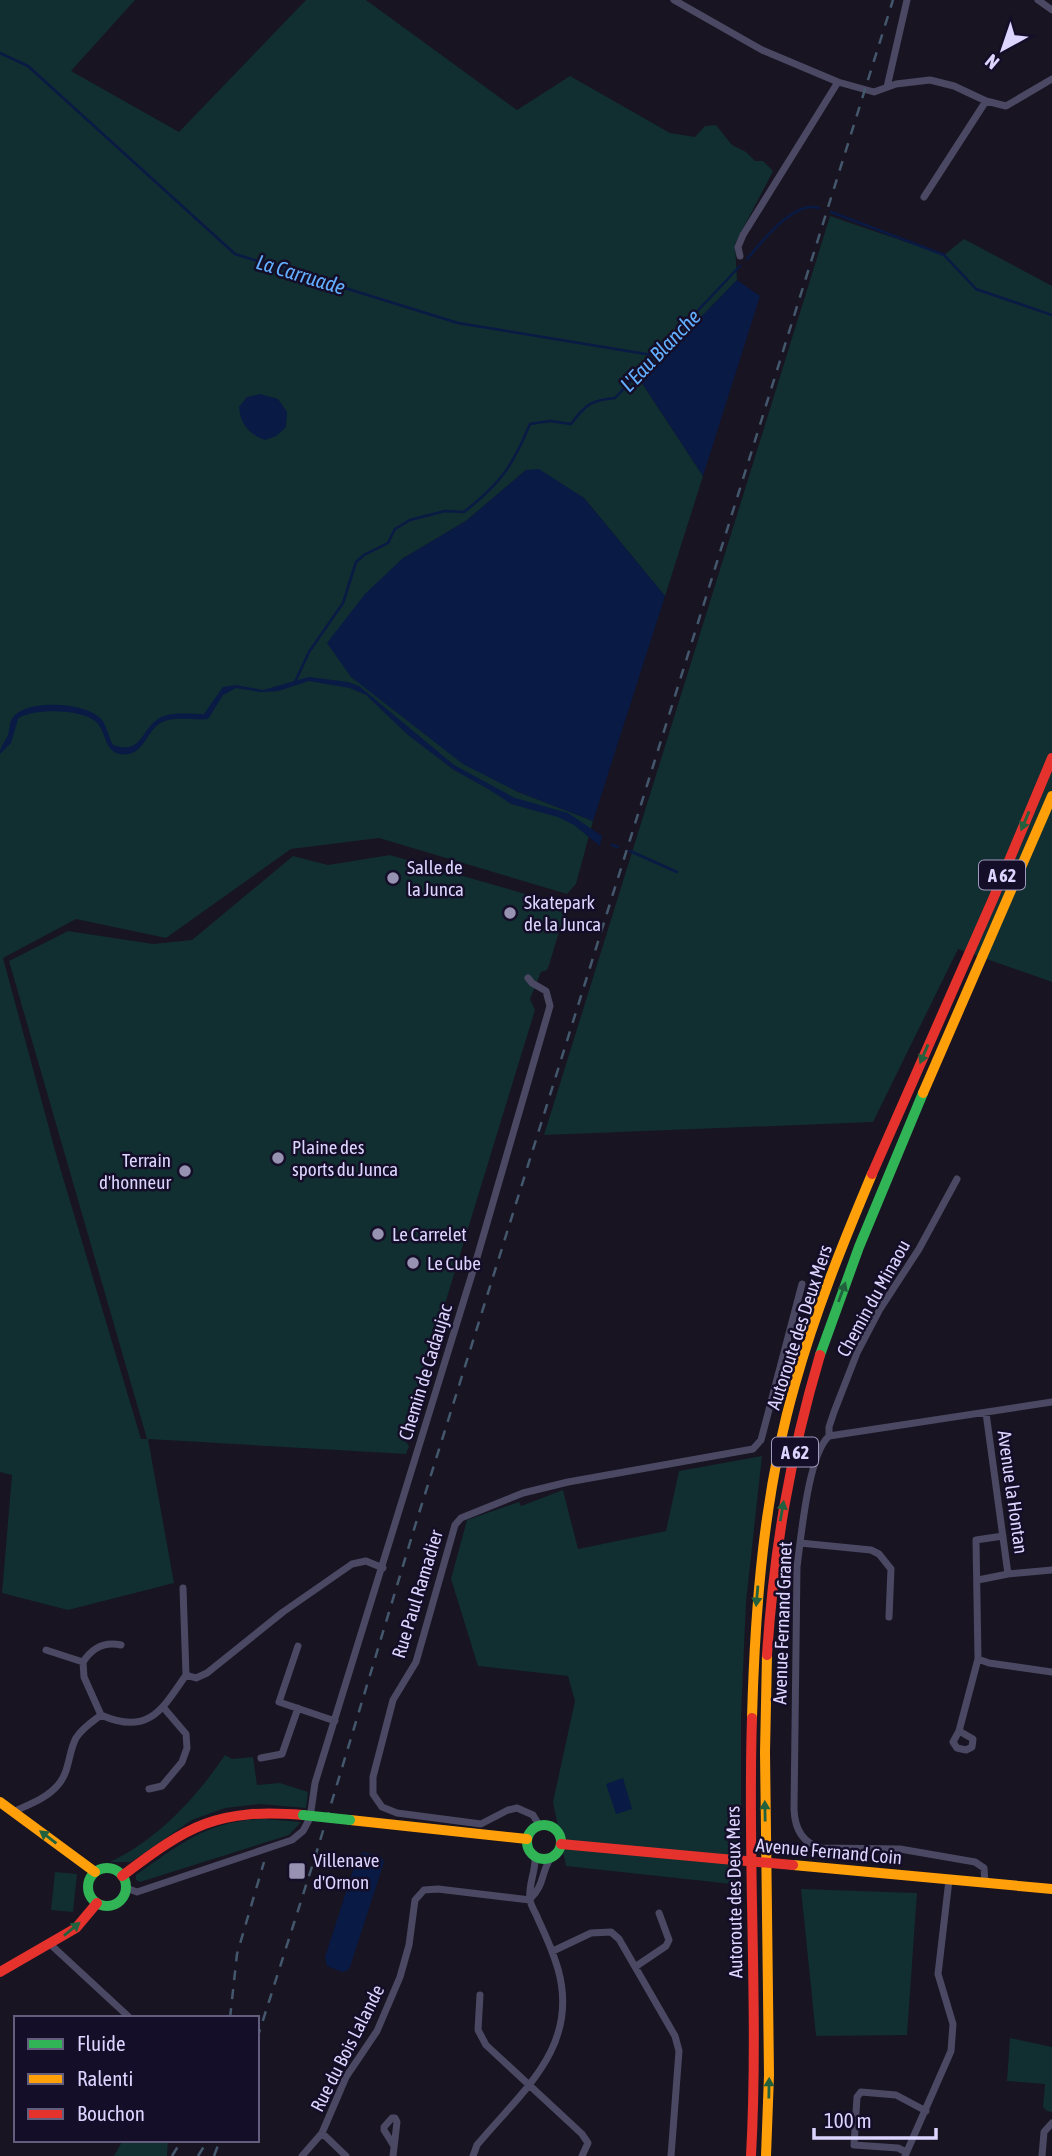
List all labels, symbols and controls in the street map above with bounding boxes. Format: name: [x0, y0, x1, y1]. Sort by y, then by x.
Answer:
north arrow: [968, 14, 1038, 84]
text: N: [981, 50, 1003, 74]
water label: La Carruade: [254, 249, 348, 299]
water label: L'Eau Blanche: [615, 304, 705, 396]
one-way arrow: [1019, 810, 1030, 831]
place label: Salle de la Junca: [407, 856, 464, 900]
road number: A 62: [979, 860, 1025, 890]
marker: Salle de la Junca: [385, 870, 401, 886]
place label: Skatepark de la Junca: [524, 891, 601, 935]
marker: Skatepark de la Junca: [502, 905, 518, 921]
one-way arrow: [918, 1043, 929, 1064]
place label: Plaine des sports du Junca: [292, 1136, 398, 1180]
place label: Terrain d'honneur: [99, 1149, 171, 1193]
marker: Plaine des sports du Junca: [270, 1150, 286, 1166]
marker: Terrain d'honneur: [177, 1163, 193, 1179]
place label: Le Carrelet: [392, 1223, 467, 1245]
marker: Le Carrelet: [370, 1226, 386, 1242]
street label: Chemin du Minaou: [832, 1236, 914, 1360]
street label: Autoroute des Deux Mers: [762, 1241, 836, 1412]
place label: Le Cube: [427, 1252, 481, 1274]
marker: Le Cube: [405, 1255, 421, 1271]
one-way arrow: [837, 1282, 848, 1303]
street label: Chemin de Cadaujac: [394, 1300, 456, 1443]
street label: Avenue la Hontan: [993, 1429, 1033, 1555]
road number: A 62: [772, 1437, 818, 1466]
one-way arrow: [777, 1500, 788, 1522]
street label: Rue Paul Ramadier: [387, 1527, 447, 1661]
street label: Avenue Fernand Granet: [768, 1541, 796, 1705]
one-way arrow: [751, 1585, 762, 1607]
one-way arrow: [759, 1800, 770, 1822]
street label: Autoroute des Deux Mers: [721, 1805, 747, 1978]
one-way arrow: [39, 1830, 57, 1844]
street label: Avenue Fernand Coin: [755, 1834, 903, 1868]
place label: Villenave d'Ornon: [313, 1849, 380, 1893]
marker: Villenave d'Ornon: [287, 1861, 307, 1881]
one-way arrow: [64, 1922, 81, 1937]
street label: Rue du Bois Lalande: [306, 1981, 388, 2115]
legend: [14, 2016, 259, 2142]
text: Fluide: [77, 2031, 126, 2055]
text: Ralenti: [77, 2066, 133, 2090]
one-way arrow: [763, 2077, 775, 2099]
scale bar: [814, 2096, 936, 2140]
text: Bouchon: [77, 2101, 145, 2125]
text: 100 m: [824, 2108, 872, 2132]

